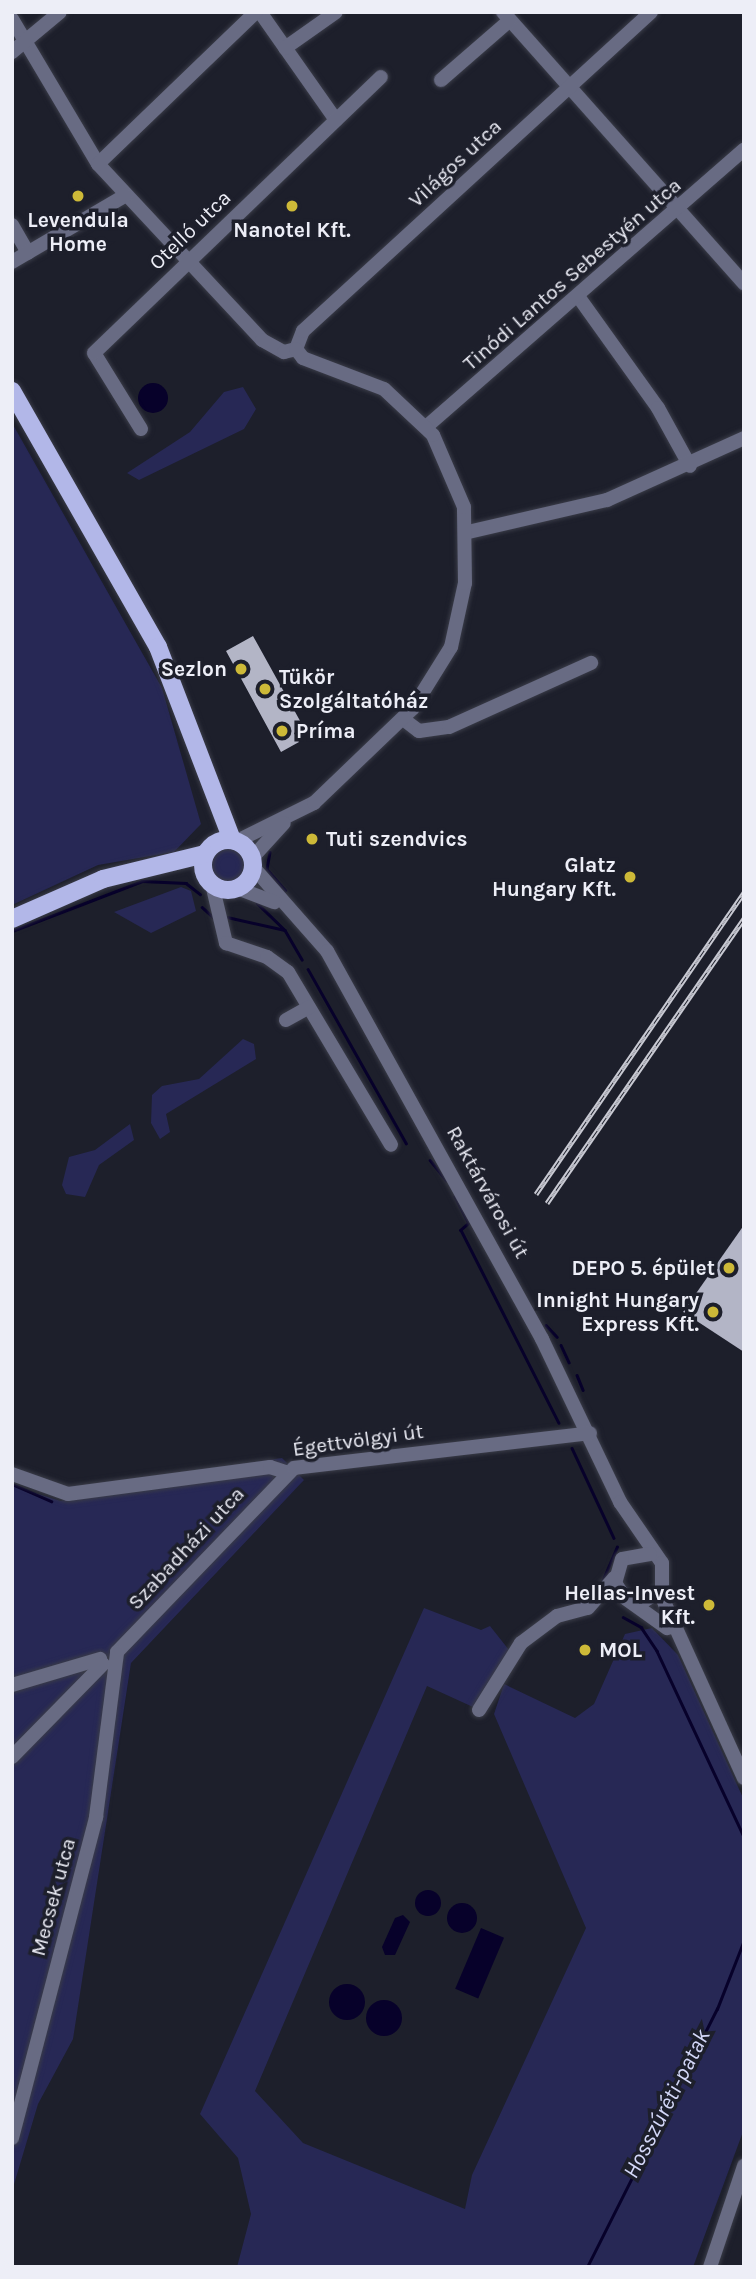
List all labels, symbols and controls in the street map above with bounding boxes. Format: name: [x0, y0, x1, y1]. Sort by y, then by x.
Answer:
street label: Világos utca: [403, 114, 507, 212]
street label: Tinódi Lantos Sebestyén utca: [458, 172, 686, 376]
street label: Otelló utca: [144, 185, 236, 275]
marker: Levendula Home: [70, 188, 86, 204]
marker: Nanotel Kft.: [284, 198, 300, 214]
place label: Levendula Home: [27, 207, 129, 257]
place label: Nanotel Kft.: [233, 217, 351, 243]
place label: Sezlon: [161, 656, 227, 682]
marker: Sezlon: [233, 661, 249, 677]
place label: Tükör Szolgáltatóház: [279, 664, 428, 714]
marker: Tükör Szolgáltatóház: [257, 681, 273, 697]
place label: Príma: [296, 718, 356, 744]
marker: Príma: [274, 723, 290, 739]
place label: Tuti szendvics: [326, 826, 468, 852]
marker: Tuti szendvics: [304, 831, 320, 847]
place label: Glatz Hungary Kft.: [492, 852, 616, 902]
marker: Glatz Hungary Kft.: [622, 869, 638, 885]
street label: Raktárvárosi út: [441, 1121, 535, 1263]
place label: DEPO 5. épület: [571, 1255, 715, 1281]
marker: DEPO 5. épület: [721, 1260, 737, 1276]
place label: Innight Hungary Express Kft.: [536, 1287, 699, 1337]
marker: Innight Hungary Express Kft.: [705, 1304, 721, 1320]
street label: Égettvölgyi út: [291, 1418, 425, 1462]
street label: Szabadházi utca: [123, 1481, 249, 1615]
place label: Hellas-Invest Kft.: [564, 1580, 695, 1630]
marker: Hellas-Invest Kft.: [701, 1597, 717, 1613]
place label: MOL: [599, 1637, 642, 1663]
marker: MOL: [577, 1642, 593, 1658]
street label: Mecsek utca: [25, 1835, 81, 1959]
water label: Hosszúréti-patak: [617, 2025, 717, 2183]

